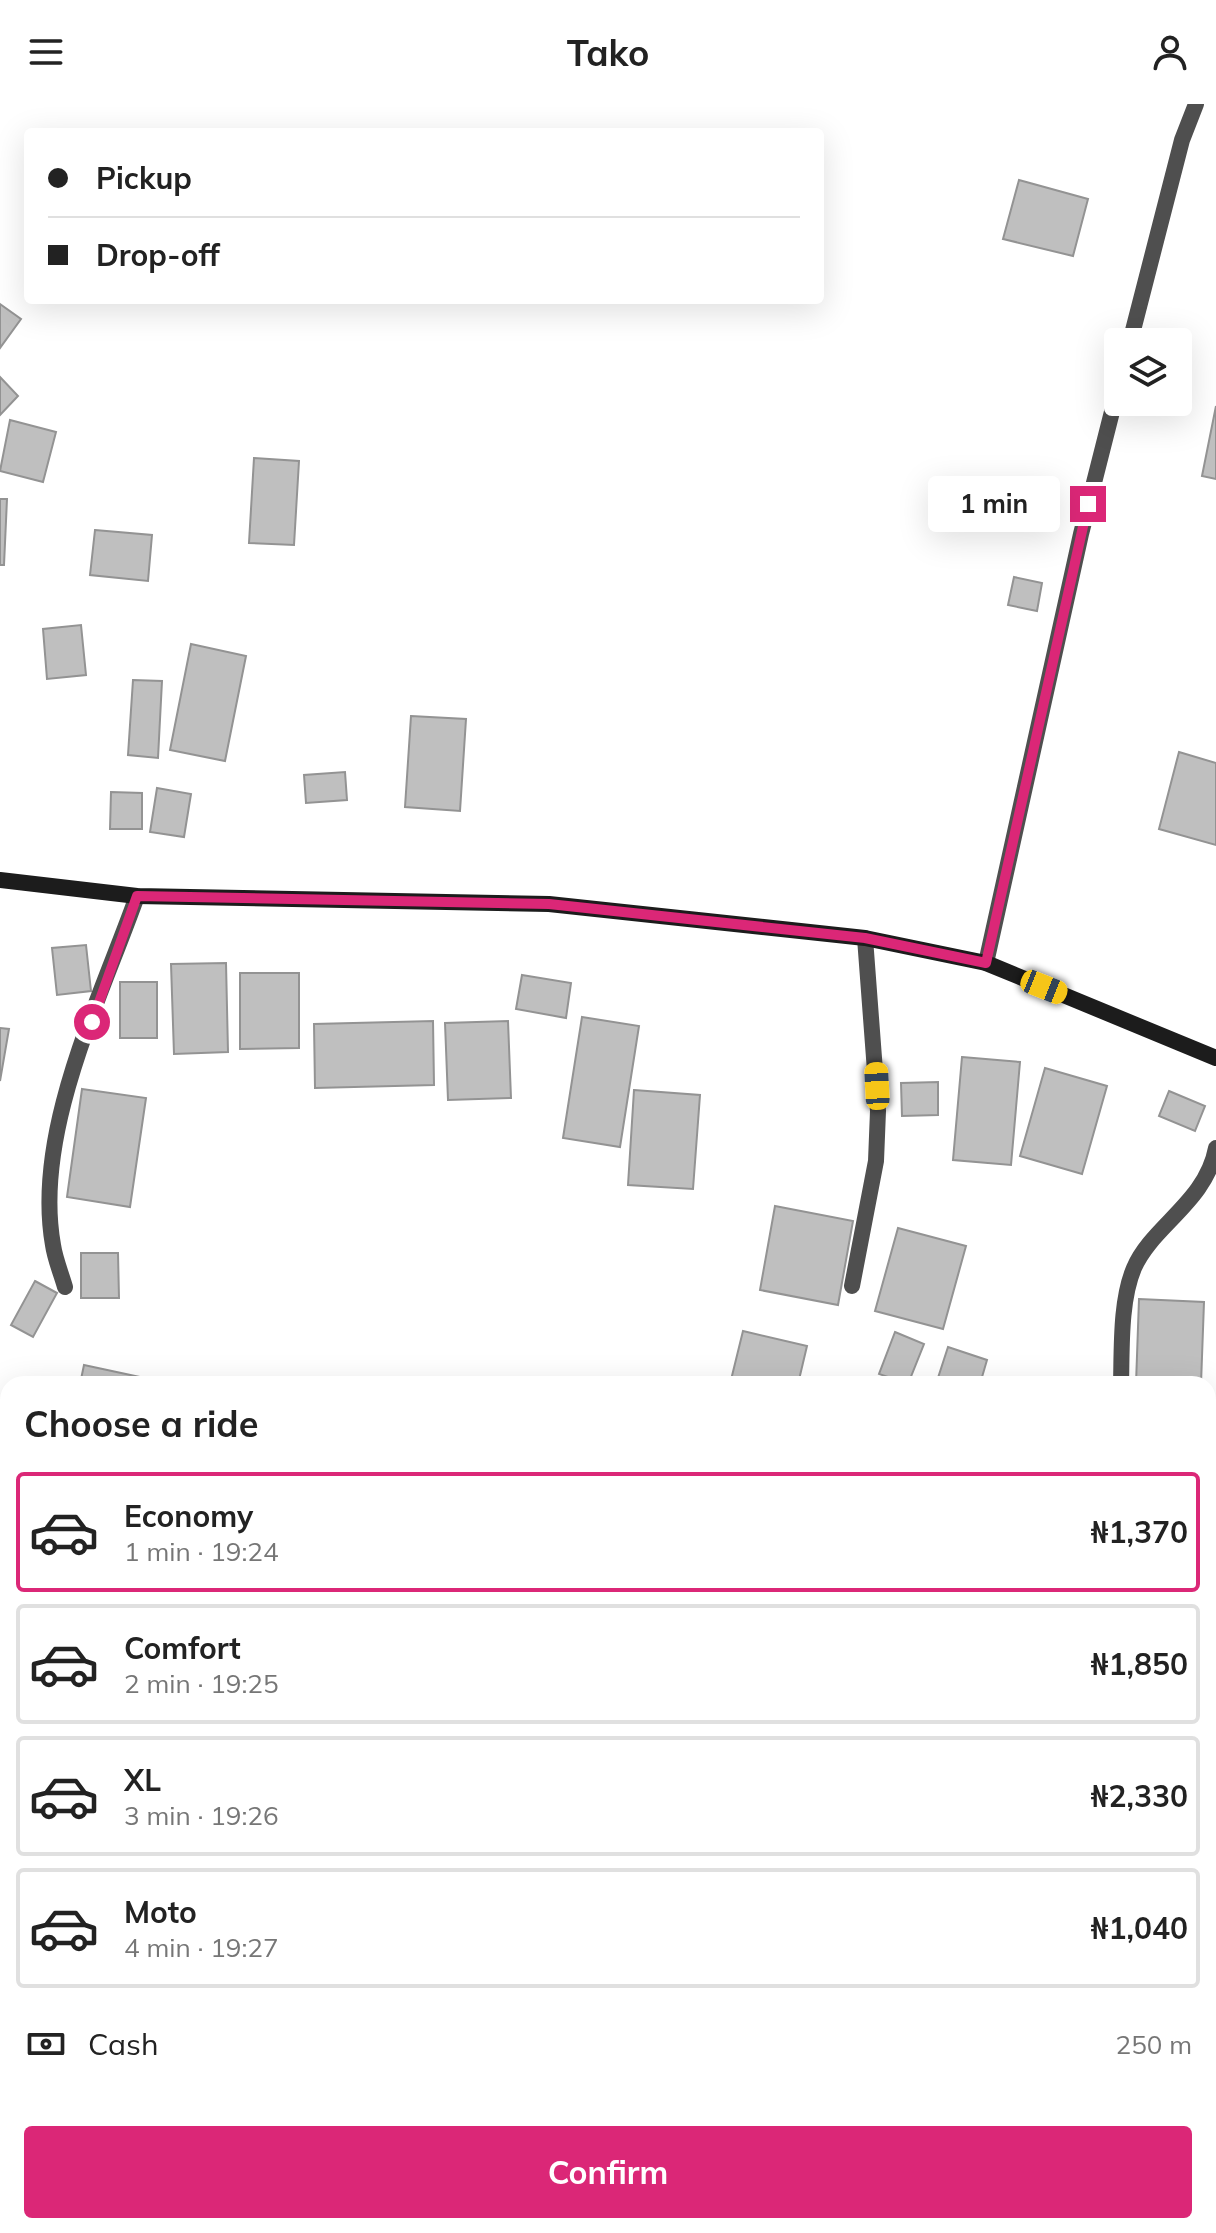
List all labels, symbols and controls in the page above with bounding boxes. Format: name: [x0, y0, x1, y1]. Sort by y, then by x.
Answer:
icon: menu: [24, 30, 68, 74]
text: Tako: [567, 30, 649, 75]
icon: person: [1148, 30, 1192, 74]
text: Pickup: [96, 159, 192, 197]
text: Drop-off: [96, 236, 220, 274]
map controls: [1104, 328, 1192, 416]
button: layers: [1104, 328, 1192, 416]
callout: 1 min: [928, 476, 1060, 532]
route end: [1070, 486, 1106, 522]
text: 1 min: [960, 487, 1028, 520]
car: [1017, 967, 1071, 1007]
route start: [74, 1004, 110, 1040]
car: [864, 1061, 890, 1111]
text: Choose a ride: [24, 1401, 258, 1446]
icon: car: [28, 1496, 100, 1568]
text: Economy: [124, 1497, 253, 1535]
text: ₦1,370: [1091, 1513, 1188, 1551]
text: 1 min · 19:24: [124, 1535, 279, 1568]
icon: car: [28, 1628, 100, 1700]
text: Comfort: [124, 1629, 241, 1667]
text: ₦1,850: [1091, 1645, 1188, 1683]
text: 2 min · 19:25: [124, 1667, 279, 1700]
icon: car: [28, 1760, 100, 1832]
text: XL: [124, 1761, 161, 1799]
text: ₦2,330: [1091, 1777, 1188, 1815]
text: 3 min · 19:26: [124, 1799, 279, 1832]
icon: car: [28, 1892, 100, 1964]
text: Moto: [124, 1893, 197, 1931]
text: ₦1,040: [1091, 1909, 1188, 1947]
text: 4 min · 19:27: [124, 1931, 279, 1964]
icon: cash: [24, 2022, 68, 2066]
text: Cash: [88, 2025, 159, 2063]
text: 250 m: [1116, 2028, 1192, 2061]
button: Confirm: [24, 2126, 1192, 2218]

